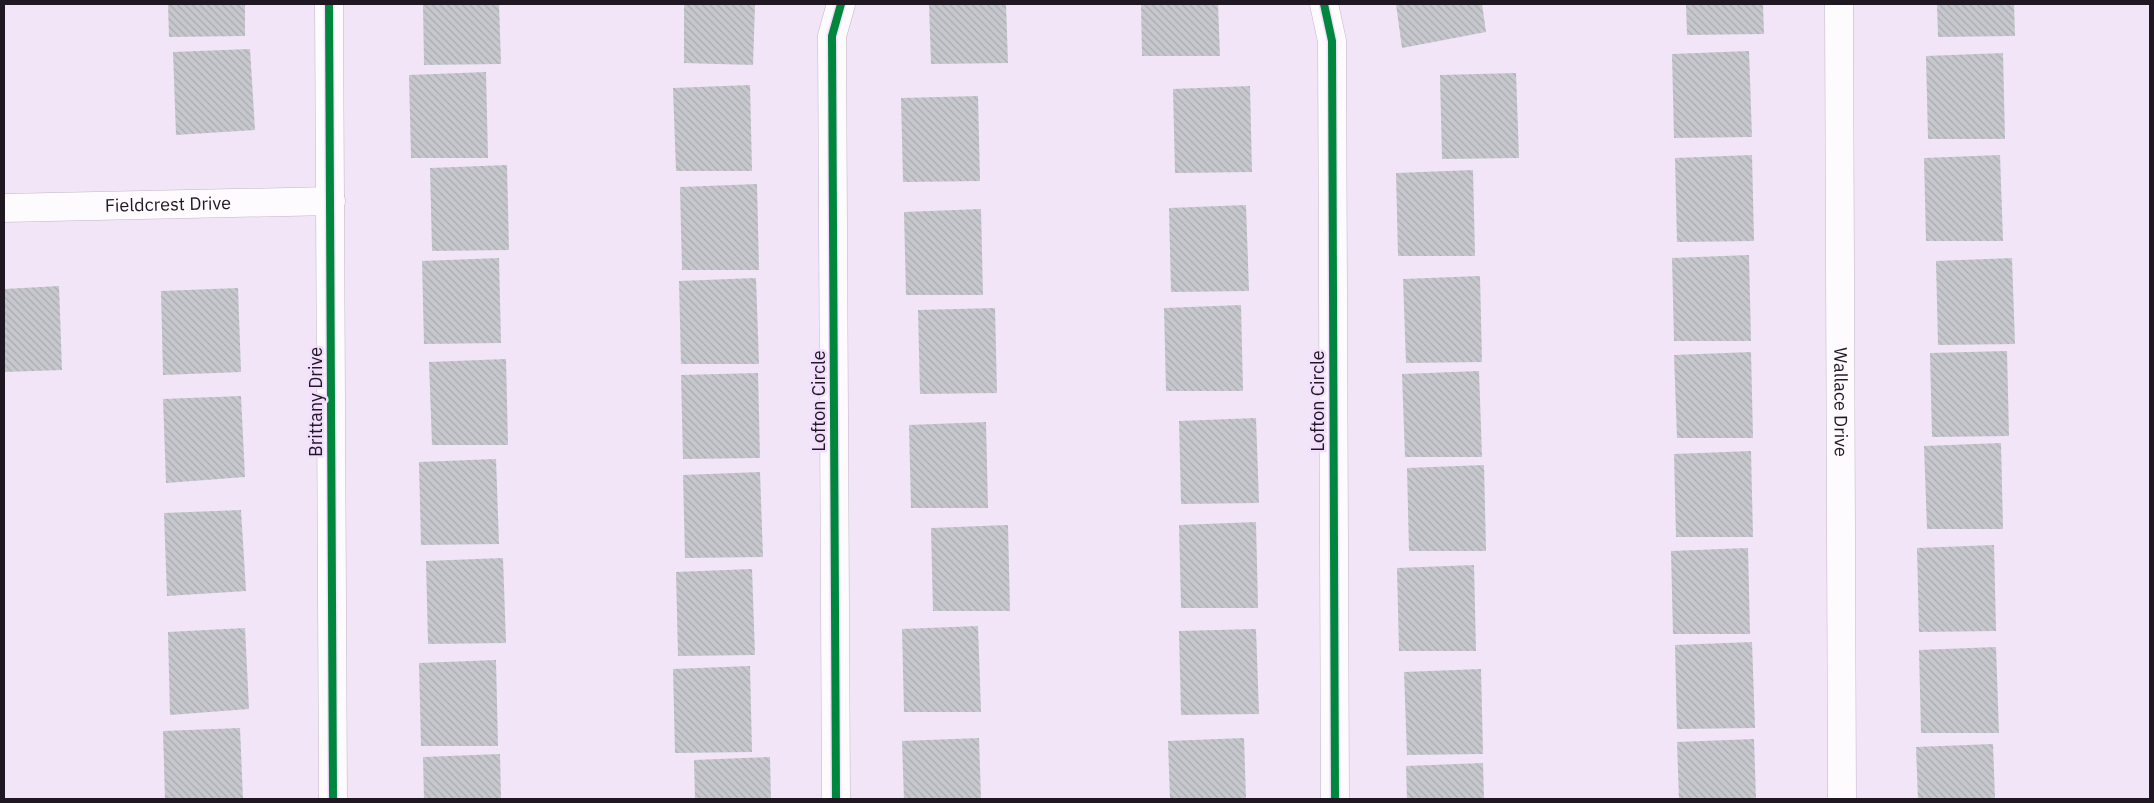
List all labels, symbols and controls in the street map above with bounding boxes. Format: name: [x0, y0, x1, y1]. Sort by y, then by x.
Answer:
street label: Fieldcrest Drive: [105, 191, 231, 217]
street label: Brittany Drive: [304, 347, 327, 457]
street label: Wallace Drive: [1829, 347, 1853, 457]
street label: Lofton Circle: [807, 350, 830, 452]
street label: Lofton Circle: [1306, 350, 1329, 452]

